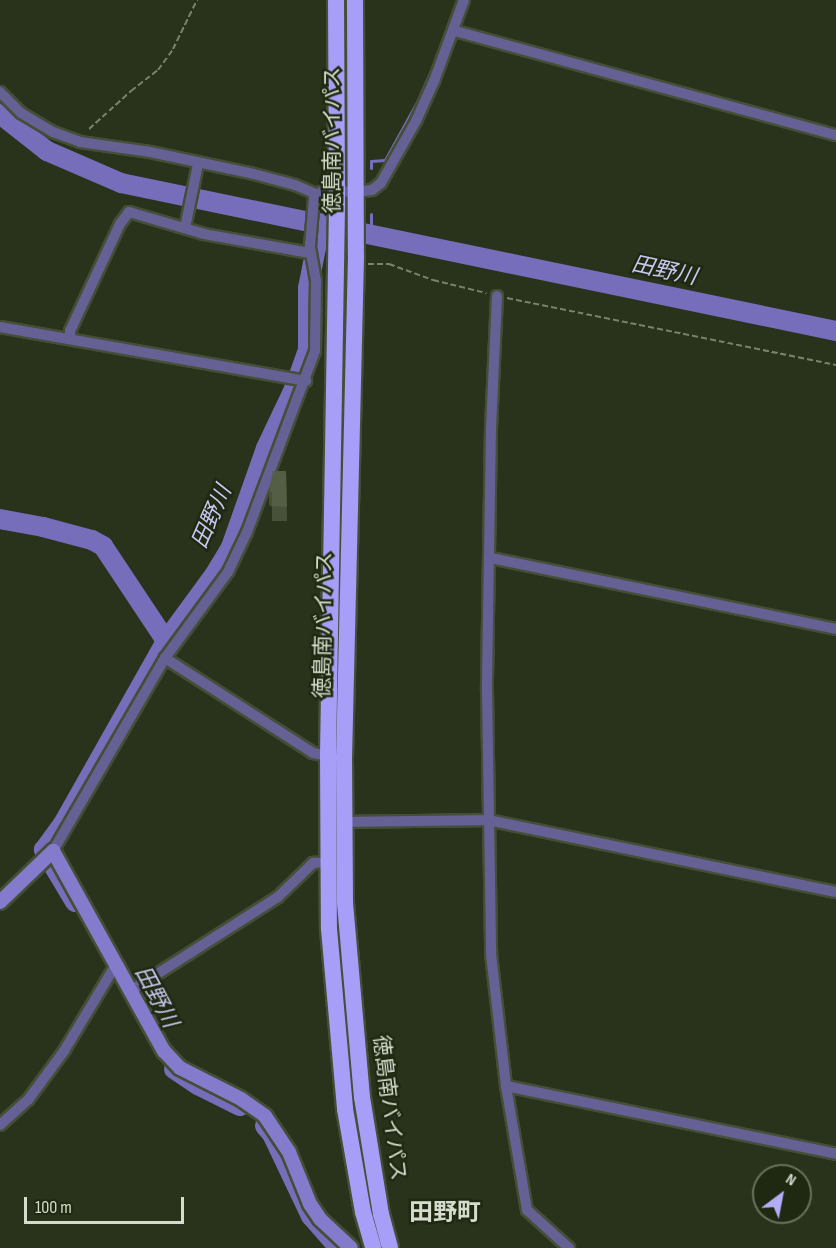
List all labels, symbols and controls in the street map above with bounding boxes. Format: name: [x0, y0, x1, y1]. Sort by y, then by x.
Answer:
street label: 徳島南バイパス: [320, 67, 346, 213]
water label: 田野川: [629, 251, 699, 291]
water label: 田野川: [187, 481, 237, 553]
street label: 徳島南バイパス: [310, 551, 338, 699]
water label: 田野川: [129, 962, 183, 1032]
street label: 徳島南バイパス: [368, 1034, 410, 1182]
north arrow: [752, 1164, 812, 1224]
text: N: [782, 1170, 799, 1190]
scale bar: [27, 1185, 188, 1223]
text: 100 m: [35, 1197, 72, 1218]
district label: 田野町: [409, 1199, 481, 1227]

